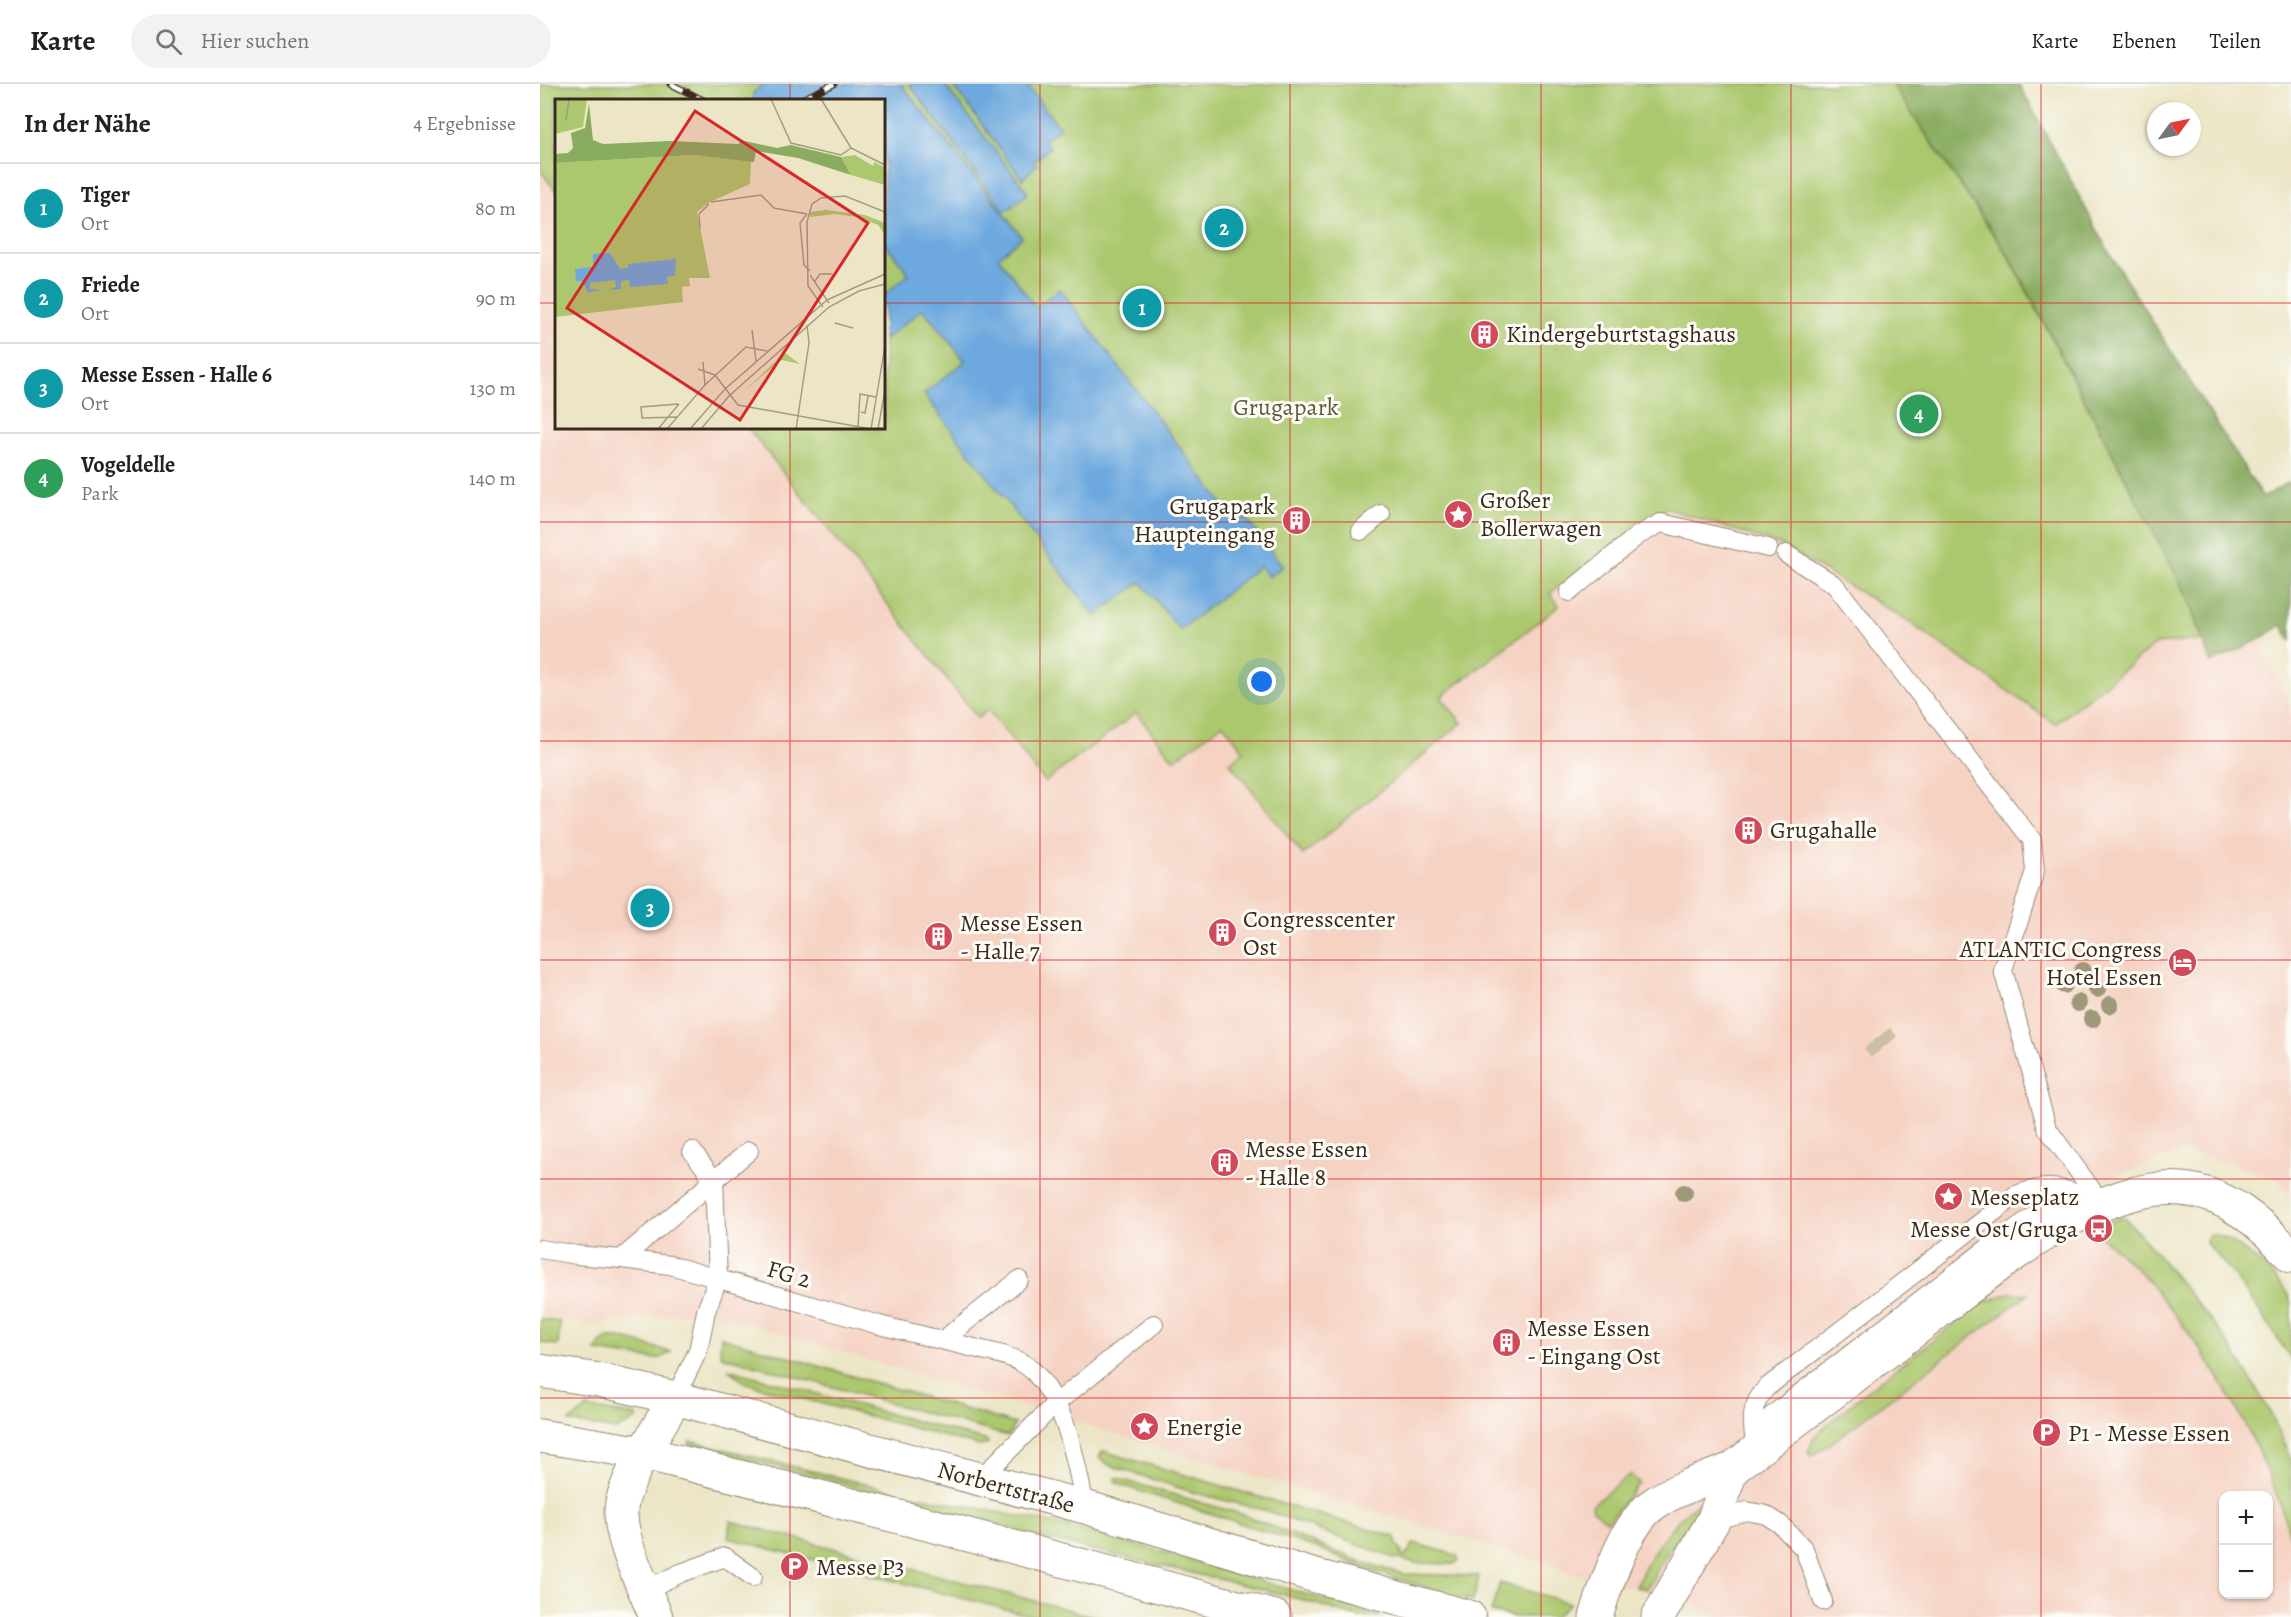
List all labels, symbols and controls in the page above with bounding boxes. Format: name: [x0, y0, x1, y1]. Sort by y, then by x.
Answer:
search box: [131, 14, 551, 68]
text: Karte: [30, 22, 95, 60]
icon: search: [152, 25, 185, 58]
text: Hier suchen: [200, 26, 309, 56]
text: Karte: [2031, 27, 2079, 55]
text: Ebenen: [2112, 27, 2176, 55]
text: Teilen: [2209, 27, 2261, 55]
inset map: [555, 99, 885, 429]
north arrow: [2147, 102, 2201, 156]
text: In der Nähe: [24, 106, 151, 141]
text: 4 Ergebnisse: [413, 110, 516, 137]
text: Tiger: [81, 180, 130, 210]
text: 1: [40, 195, 47, 222]
text: 80 m: [475, 195, 516, 222]
pin: 2: [1204, 206, 1244, 250]
text: Ort: [81, 210, 109, 237]
text: Friede: [81, 270, 140, 300]
text: 2: [39, 285, 48, 312]
text: 90 m: [476, 285, 516, 312]
pin: 1: [1122, 286, 1162, 330]
text: Ort: [81, 300, 109, 327]
building icon: Kindergeburtstagshaus: [1469, 318, 1501, 350]
place label: Kindergeburtstagshaus: [1506, 318, 1736, 350]
text: Messe Essen - Halle 6: [81, 360, 272, 390]
text: 3: [39, 375, 48, 402]
text: 130 m: [470, 375, 516, 402]
text: Ort: [81, 390, 109, 417]
park label: Grugapark: [1233, 391, 1339, 423]
pin: 4: [1900, 392, 1938, 436]
text: Vogeldelle: [81, 450, 175, 480]
text: 4: [39, 465, 48, 492]
text: 140 m: [469, 465, 516, 492]
text: Park: [81, 480, 119, 507]
place label: Großer Bollerwagen: [1480, 484, 1602, 544]
place label: Grugapark Haupteingang: [1134, 490, 1275, 550]
place icon: Großer Bollerwagen: [1443, 498, 1475, 530]
building icon: Grugapark Haupteingang: [1280, 504, 1312, 536]
your location: [1247, 667, 1276, 696]
building icon: Grugahalle: [1733, 814, 1765, 846]
place label: Grugahalle: [1770, 814, 1877, 846]
pin: 3: [630, 886, 670, 930]
place label: Congresscenter Ost: [1243, 903, 1395, 963]
place label: Messe Essen - Halle 7: [960, 907, 1083, 967]
building icon: Congresscenter Ost: [1206, 917, 1238, 949]
building icon: Messe Essen - Halle 7: [923, 921, 955, 953]
place label: ATLANTIC Congress Hotel Essen: [1959, 933, 2162, 993]
hotel icon: ATLANTIC Congress Hotel Essen: [2167, 947, 2199, 979]
place label: Messe Essen - Halle 8: [1245, 1133, 1368, 1193]
building icon: Messe Essen - Halle 8: [1208, 1147, 1240, 1179]
place icon: Messeplatz: [1933, 1181, 1965, 1213]
place label: Messeplatz: [1970, 1181, 2079, 1213]
place label: Messe Ost/Gruga: [1910, 1213, 2079, 1245]
bus stop icon: Messe Ost/Gruga: [2083, 1213, 2115, 1245]
street label: FG 2: [763, 1253, 815, 1295]
place label: Messe Essen - Eingang Ost: [1527, 1312, 1661, 1372]
building icon: Messe Essen - Eingang Ost: [1490, 1326, 1522, 1358]
place icon: Energie: [1129, 1411, 1161, 1443]
place label: Energie: [1166, 1411, 1242, 1443]
parking icon: P1 - Messe Essen: [2031, 1417, 2063, 1449]
place label: P1 - Messe Essen: [2068, 1417, 2230, 1449]
street label: Norbertstraße: [934, 1453, 1078, 1521]
map controls: [2219, 1491, 2273, 1599]
button: +: [2219, 1491, 2273, 1545]
button: −: [2219, 1545, 2273, 1599]
parking icon: Messe P3: [779, 1551, 811, 1583]
place label: Messe P3: [816, 1551, 905, 1583]

